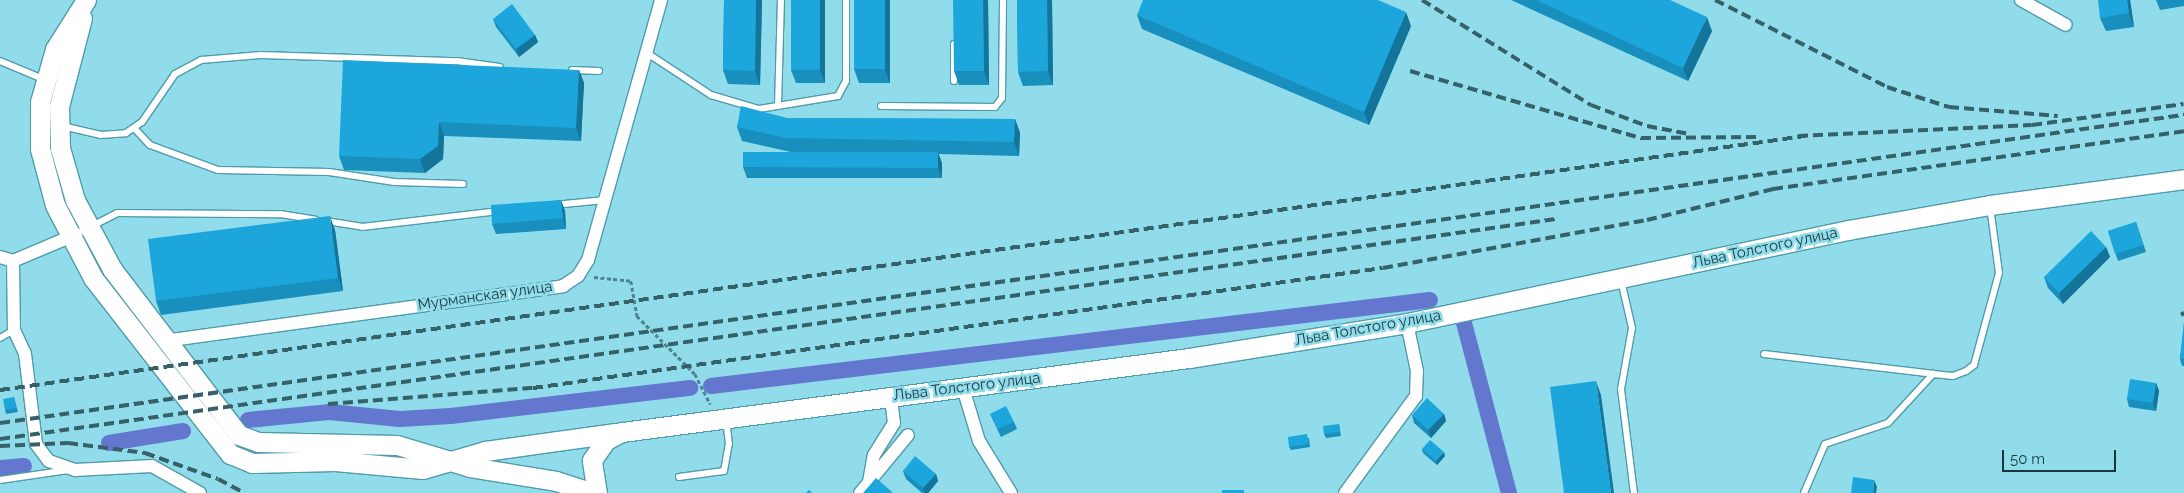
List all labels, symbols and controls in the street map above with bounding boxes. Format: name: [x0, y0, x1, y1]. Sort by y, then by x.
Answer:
street label: Льва Толстого улица: [1690, 224, 1840, 272]
street label: Мурманская улица: [416, 278, 554, 314]
street label: Льва Толстого улица: [1293, 306, 1443, 350]
street label: Льва Толстого улица: [892, 369, 1042, 405]
scale bar: [2004, 440, 2118, 472]
text: 50 m: [2010, 450, 2045, 468]

